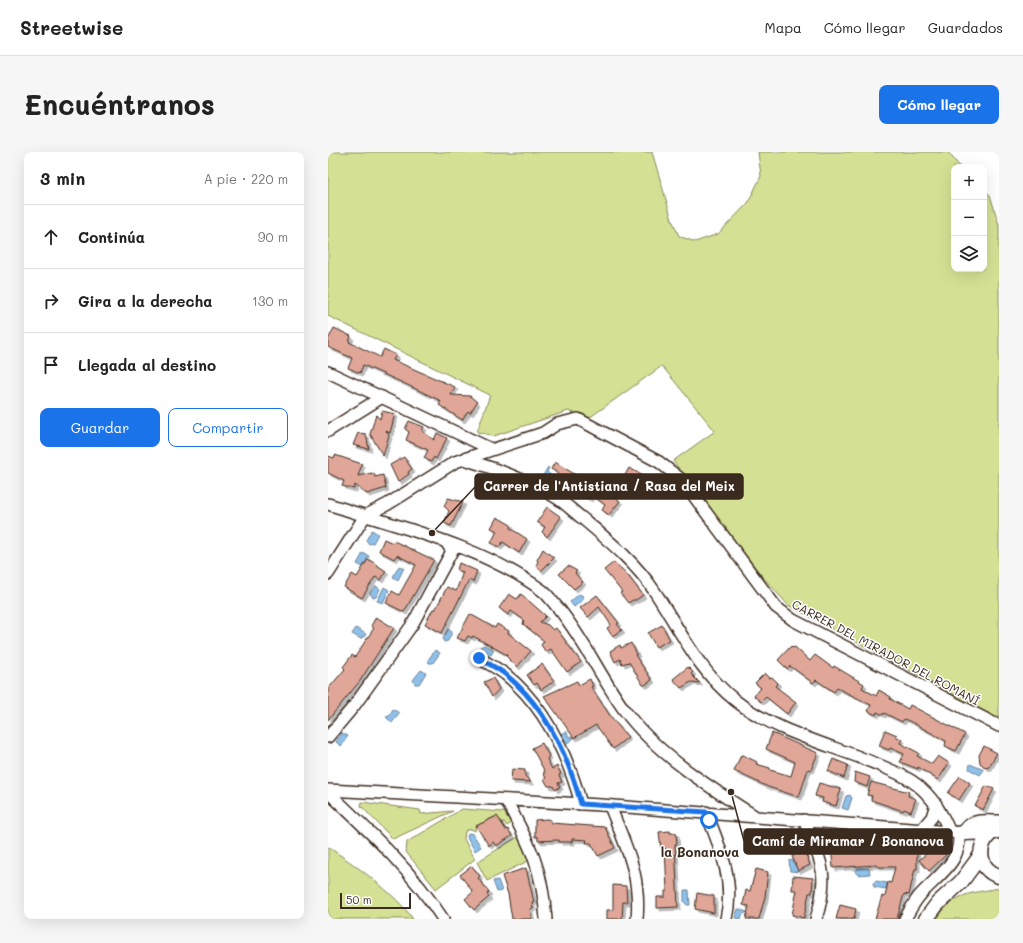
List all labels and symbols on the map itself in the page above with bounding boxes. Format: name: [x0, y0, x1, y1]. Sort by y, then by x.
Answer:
callout: Carrer de l'Antistiana / Rasa del Meix: [475, 474, 743, 499]
text: Carrer de l'Antistiana / Rasa del Meix: [483, 477, 735, 494]
street label: CARRER DEL MIRADOR DEL ROMANÍ: [789, 596, 983, 708]
route end: [470, 649, 488, 667]
route start: [700, 811, 718, 829]
callout: Camí de Miramar / Bonanova: [744, 829, 952, 854]
text: Camí de Miramar / Bonanova: [752, 832, 944, 849]
district label: la Bonanova: [661, 843, 739, 860]
scale bar: [340, 891, 411, 910]

